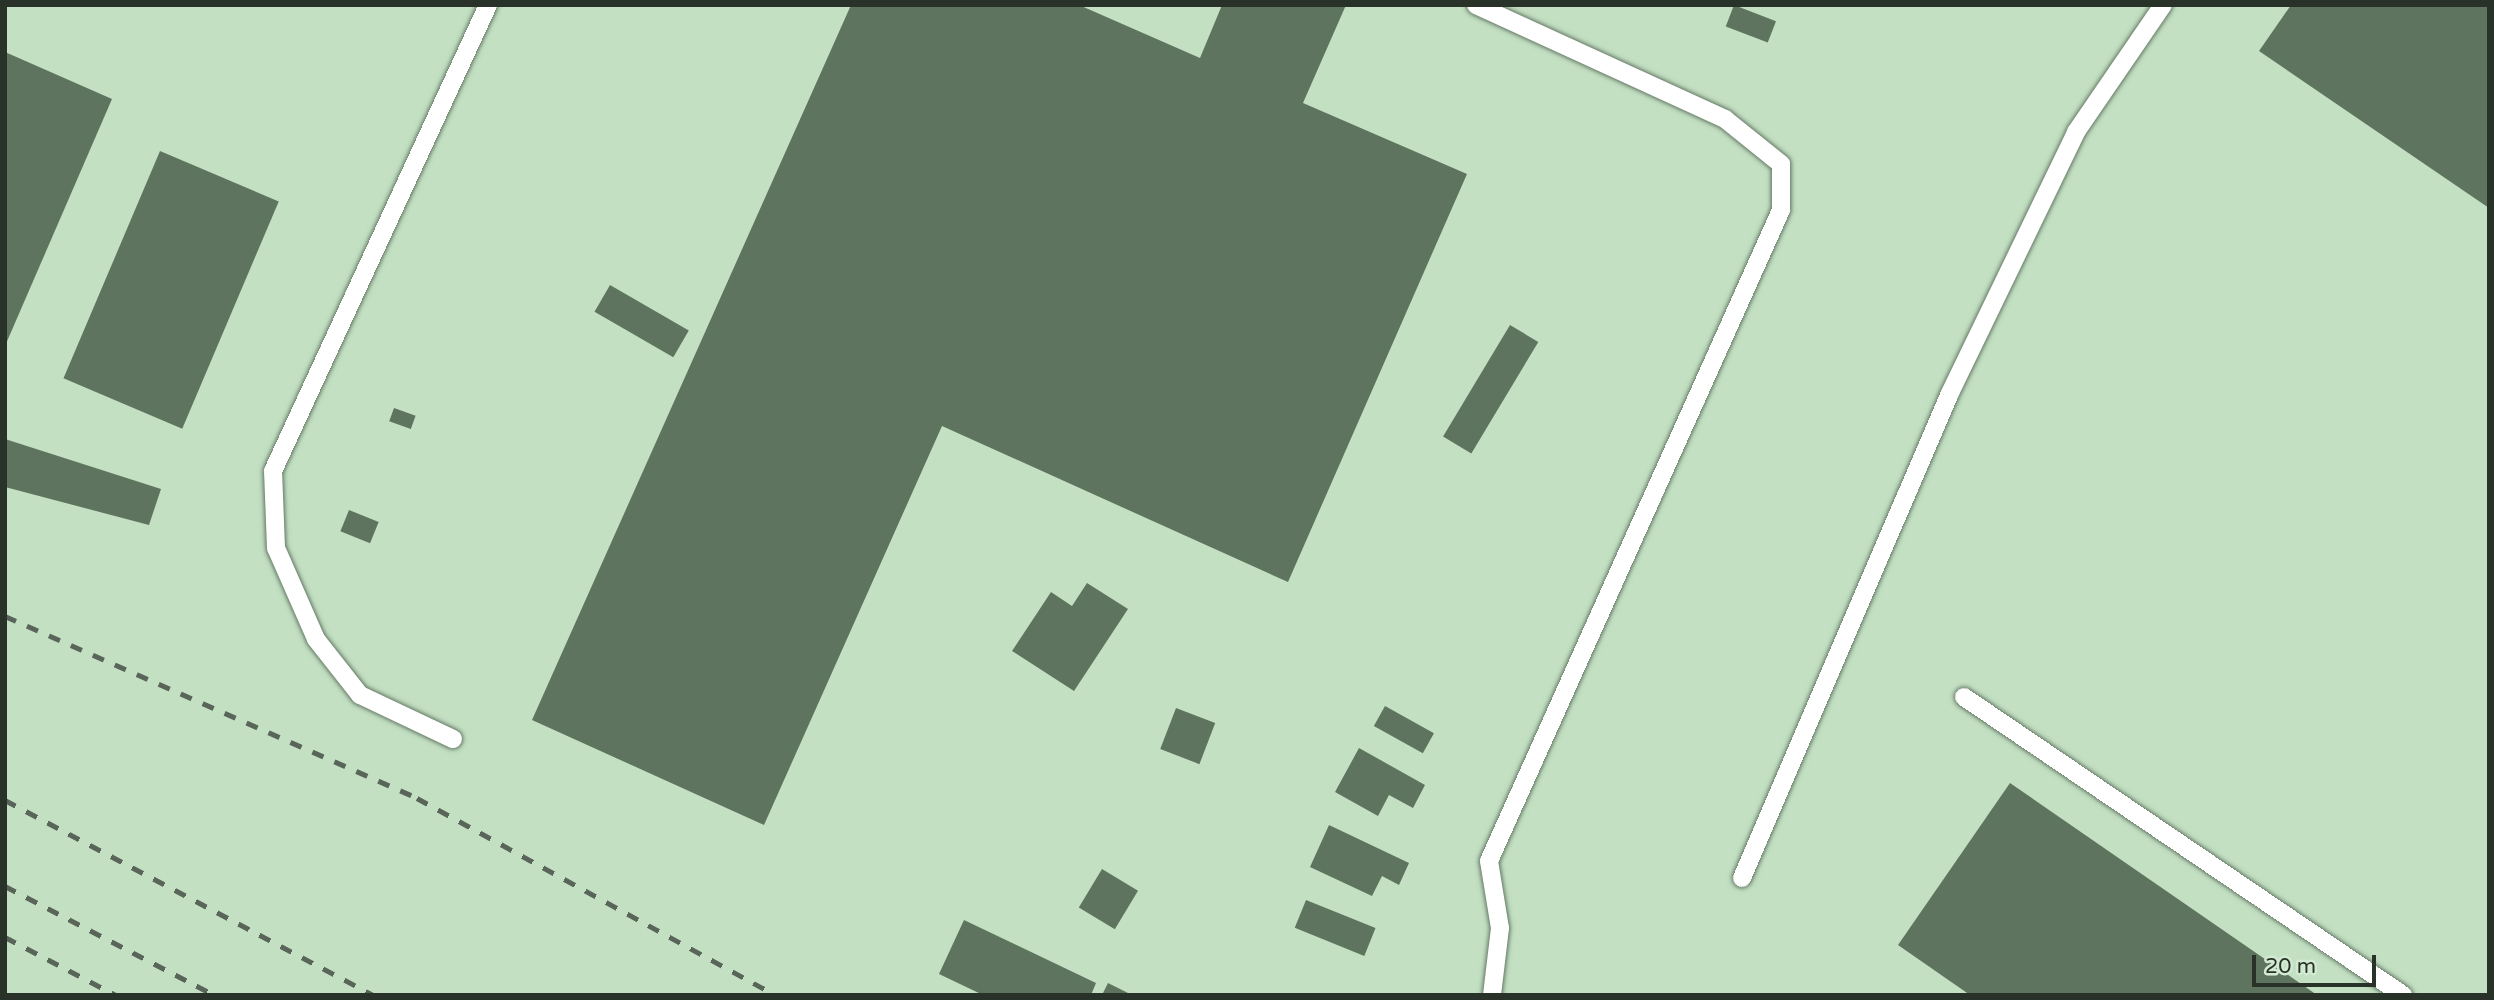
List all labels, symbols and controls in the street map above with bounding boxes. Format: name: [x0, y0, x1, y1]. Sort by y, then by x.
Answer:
scale bar: [2256, 940, 2380, 984]
text: 20 m: [2265, 954, 2316, 979]

